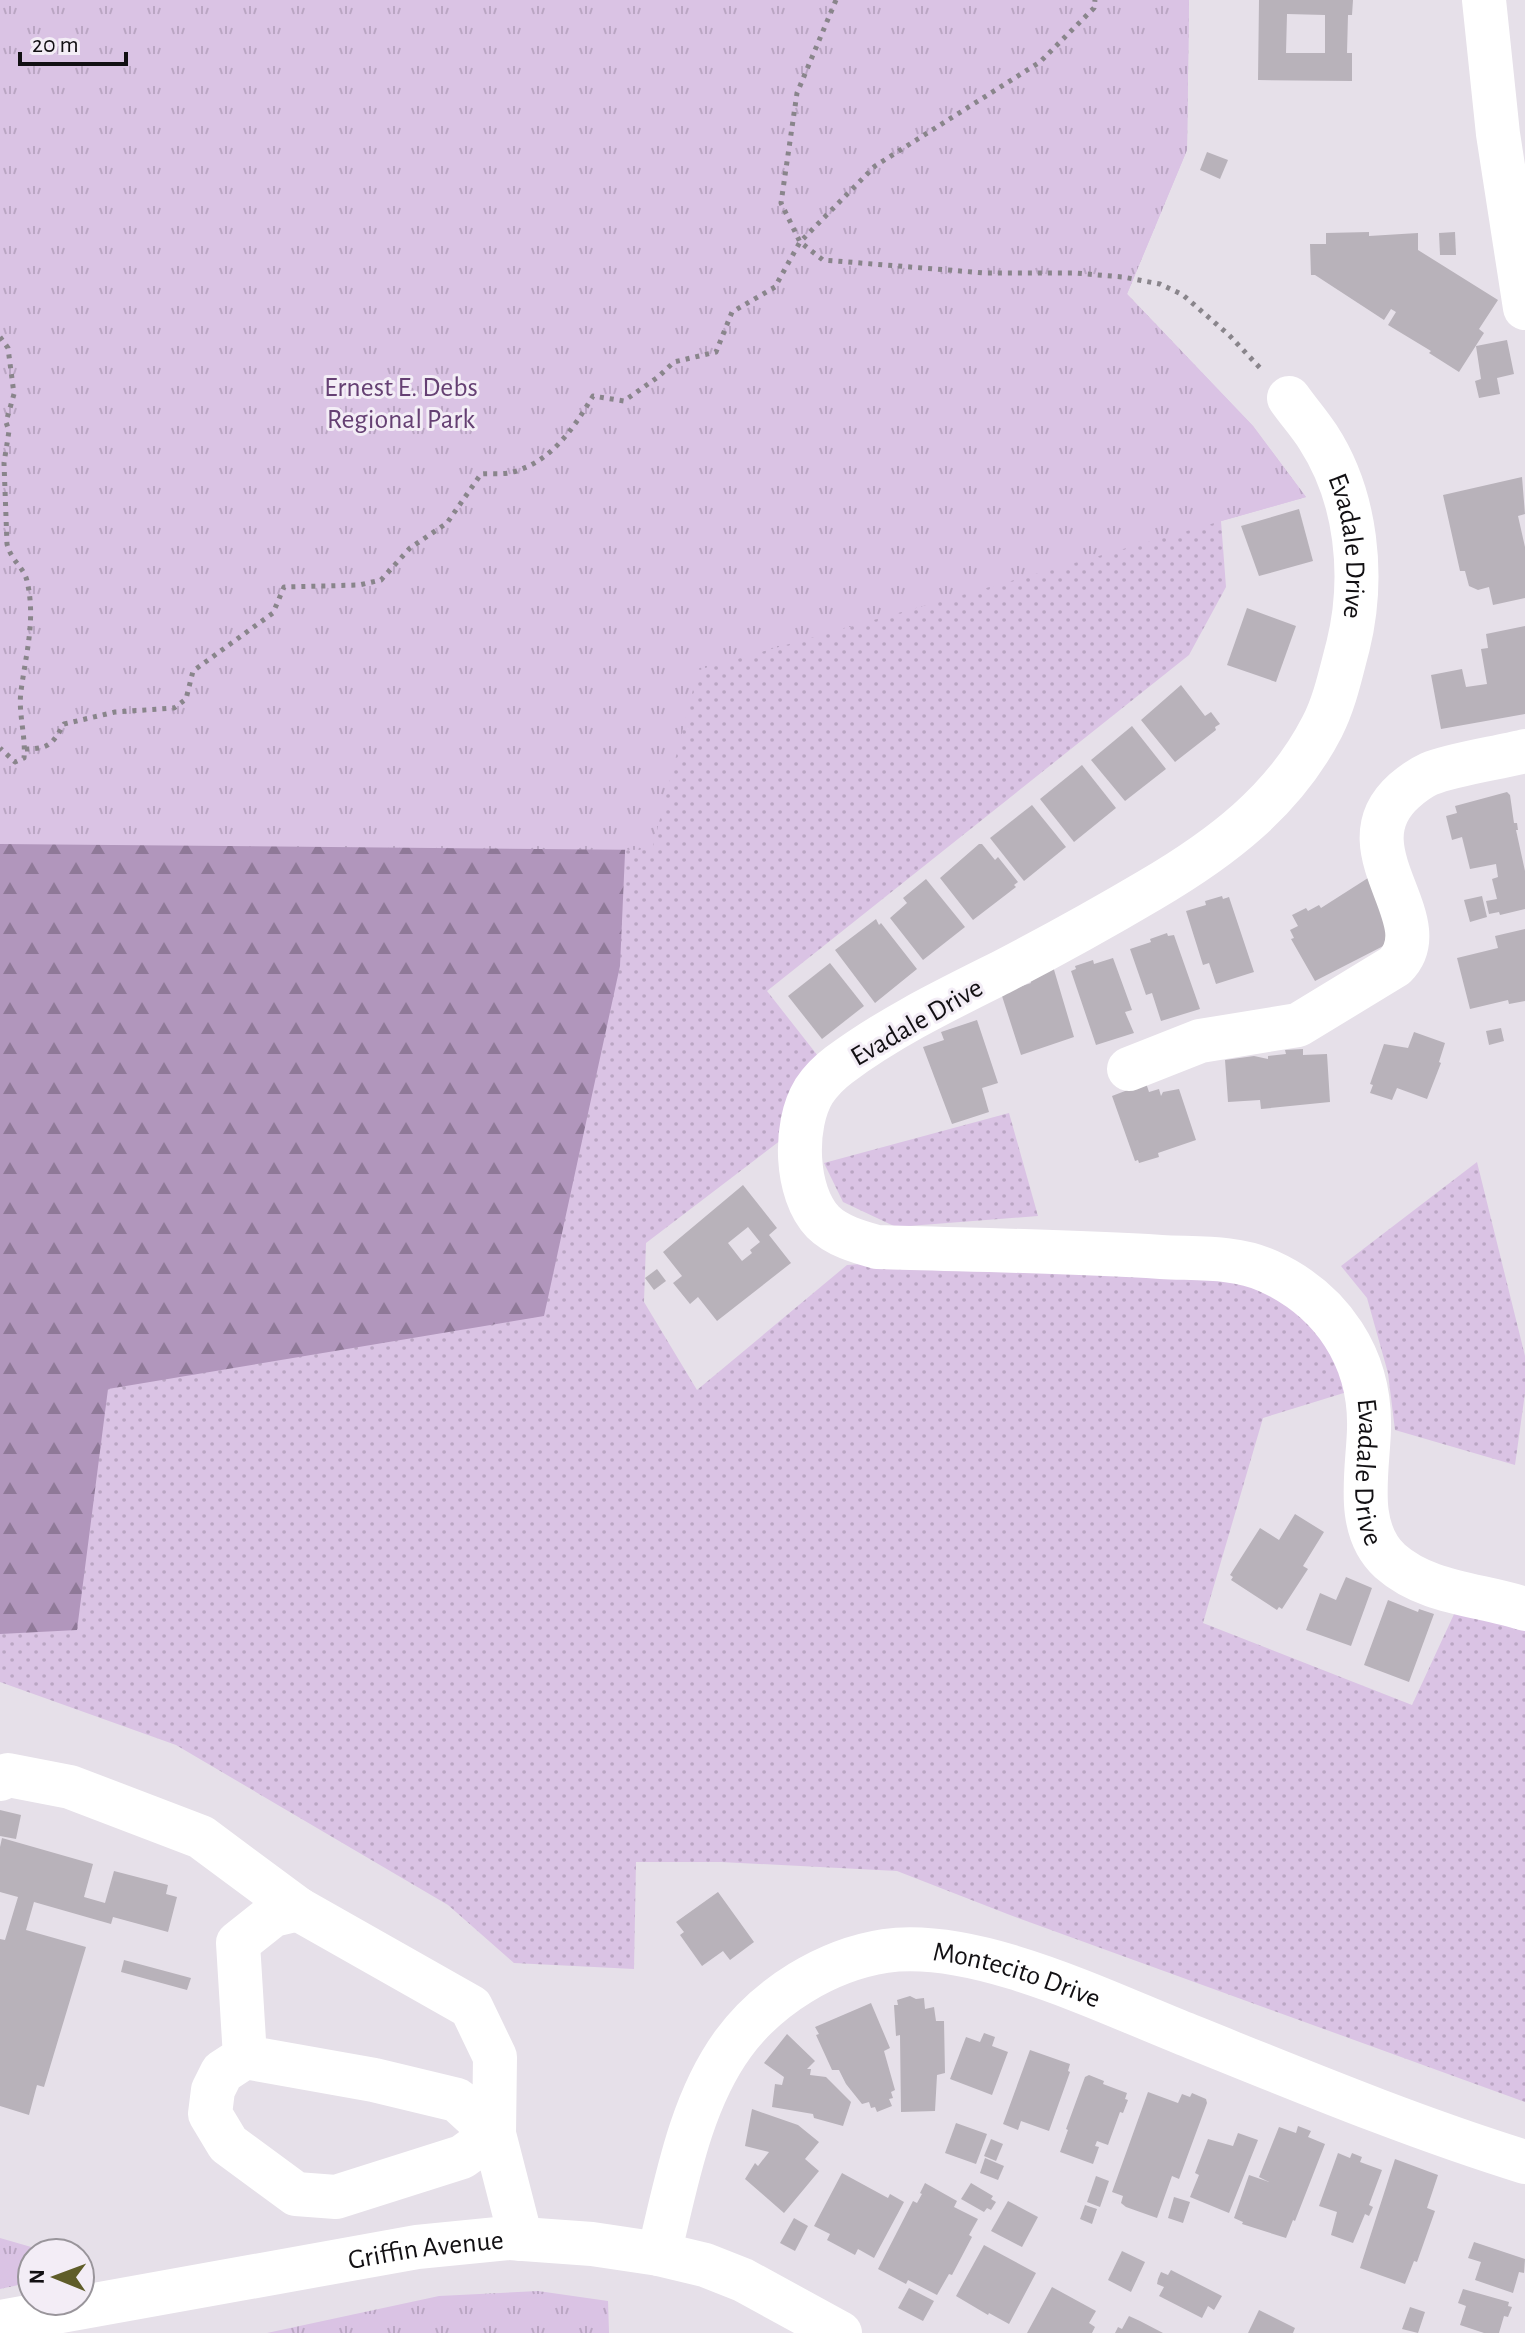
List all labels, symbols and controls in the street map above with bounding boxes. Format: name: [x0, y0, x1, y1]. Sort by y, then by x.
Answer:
scale bar: [20, 16, 126, 66]
text: 20 m: [32, 33, 79, 57]
park label: Ernest E. Debs Regional Park: [324, 374, 478, 434]
street label: Evadale Drive: [1322, 470, 1369, 620]
street label: Evadale Drive: [846, 974, 988, 1072]
street label: Evadale Drive: [1349, 1397, 1387, 1550]
street label: Montecito Drive: [931, 1938, 1104, 2014]
street label: Griffin Avenue: [346, 2227, 505, 2275]
north arrow: [16, 2237, 96, 2317]
text: N: [26, 2269, 48, 2285]

